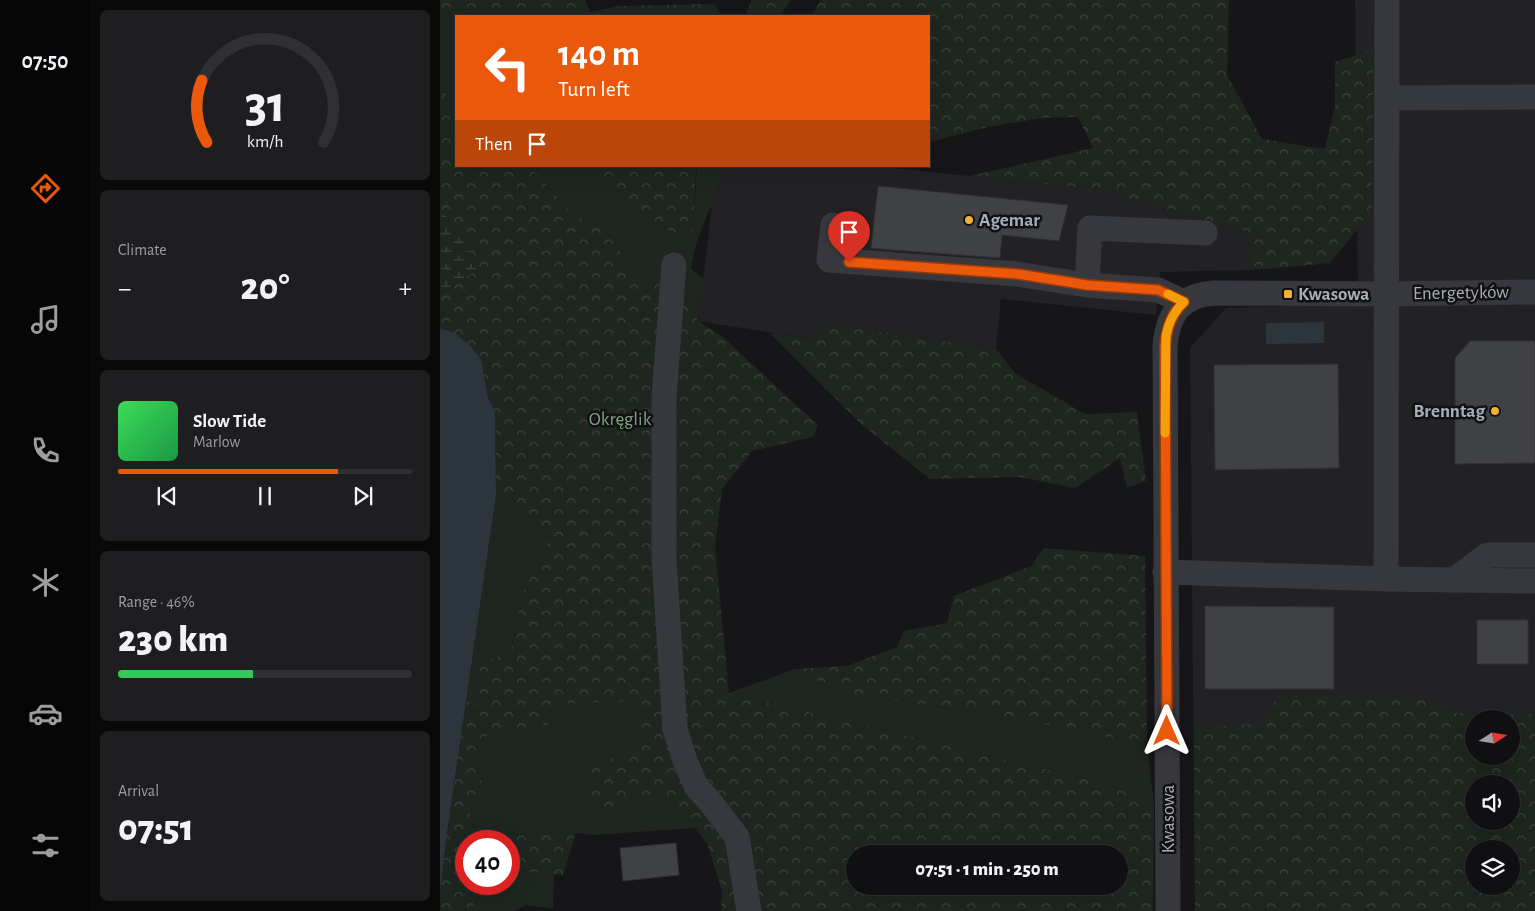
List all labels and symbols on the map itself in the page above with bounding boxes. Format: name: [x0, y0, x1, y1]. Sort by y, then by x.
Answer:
pin: [828, 211, 870, 262]
place label: Agemar: [979, 211, 1040, 230]
marker: Agemar: [963, 214, 975, 226]
street label: Energetyków: [1413, 283, 1509, 303]
place label: Kwasowa: [1298, 285, 1369, 304]
marker: Kwasowa: [1282, 288, 1294, 300]
place label: Brenntag: [1413, 402, 1485, 421]
marker: Brenntag: [1489, 405, 1501, 417]
park label: Okręglik: [589, 410, 652, 429]
position arrow: [1140, 704, 1192, 756]
north arrow: [1465, 710, 1520, 765]
street label: Kwasowa: [1159, 785, 1178, 853]
speed limit sign: 40: [455, 830, 520, 895]

